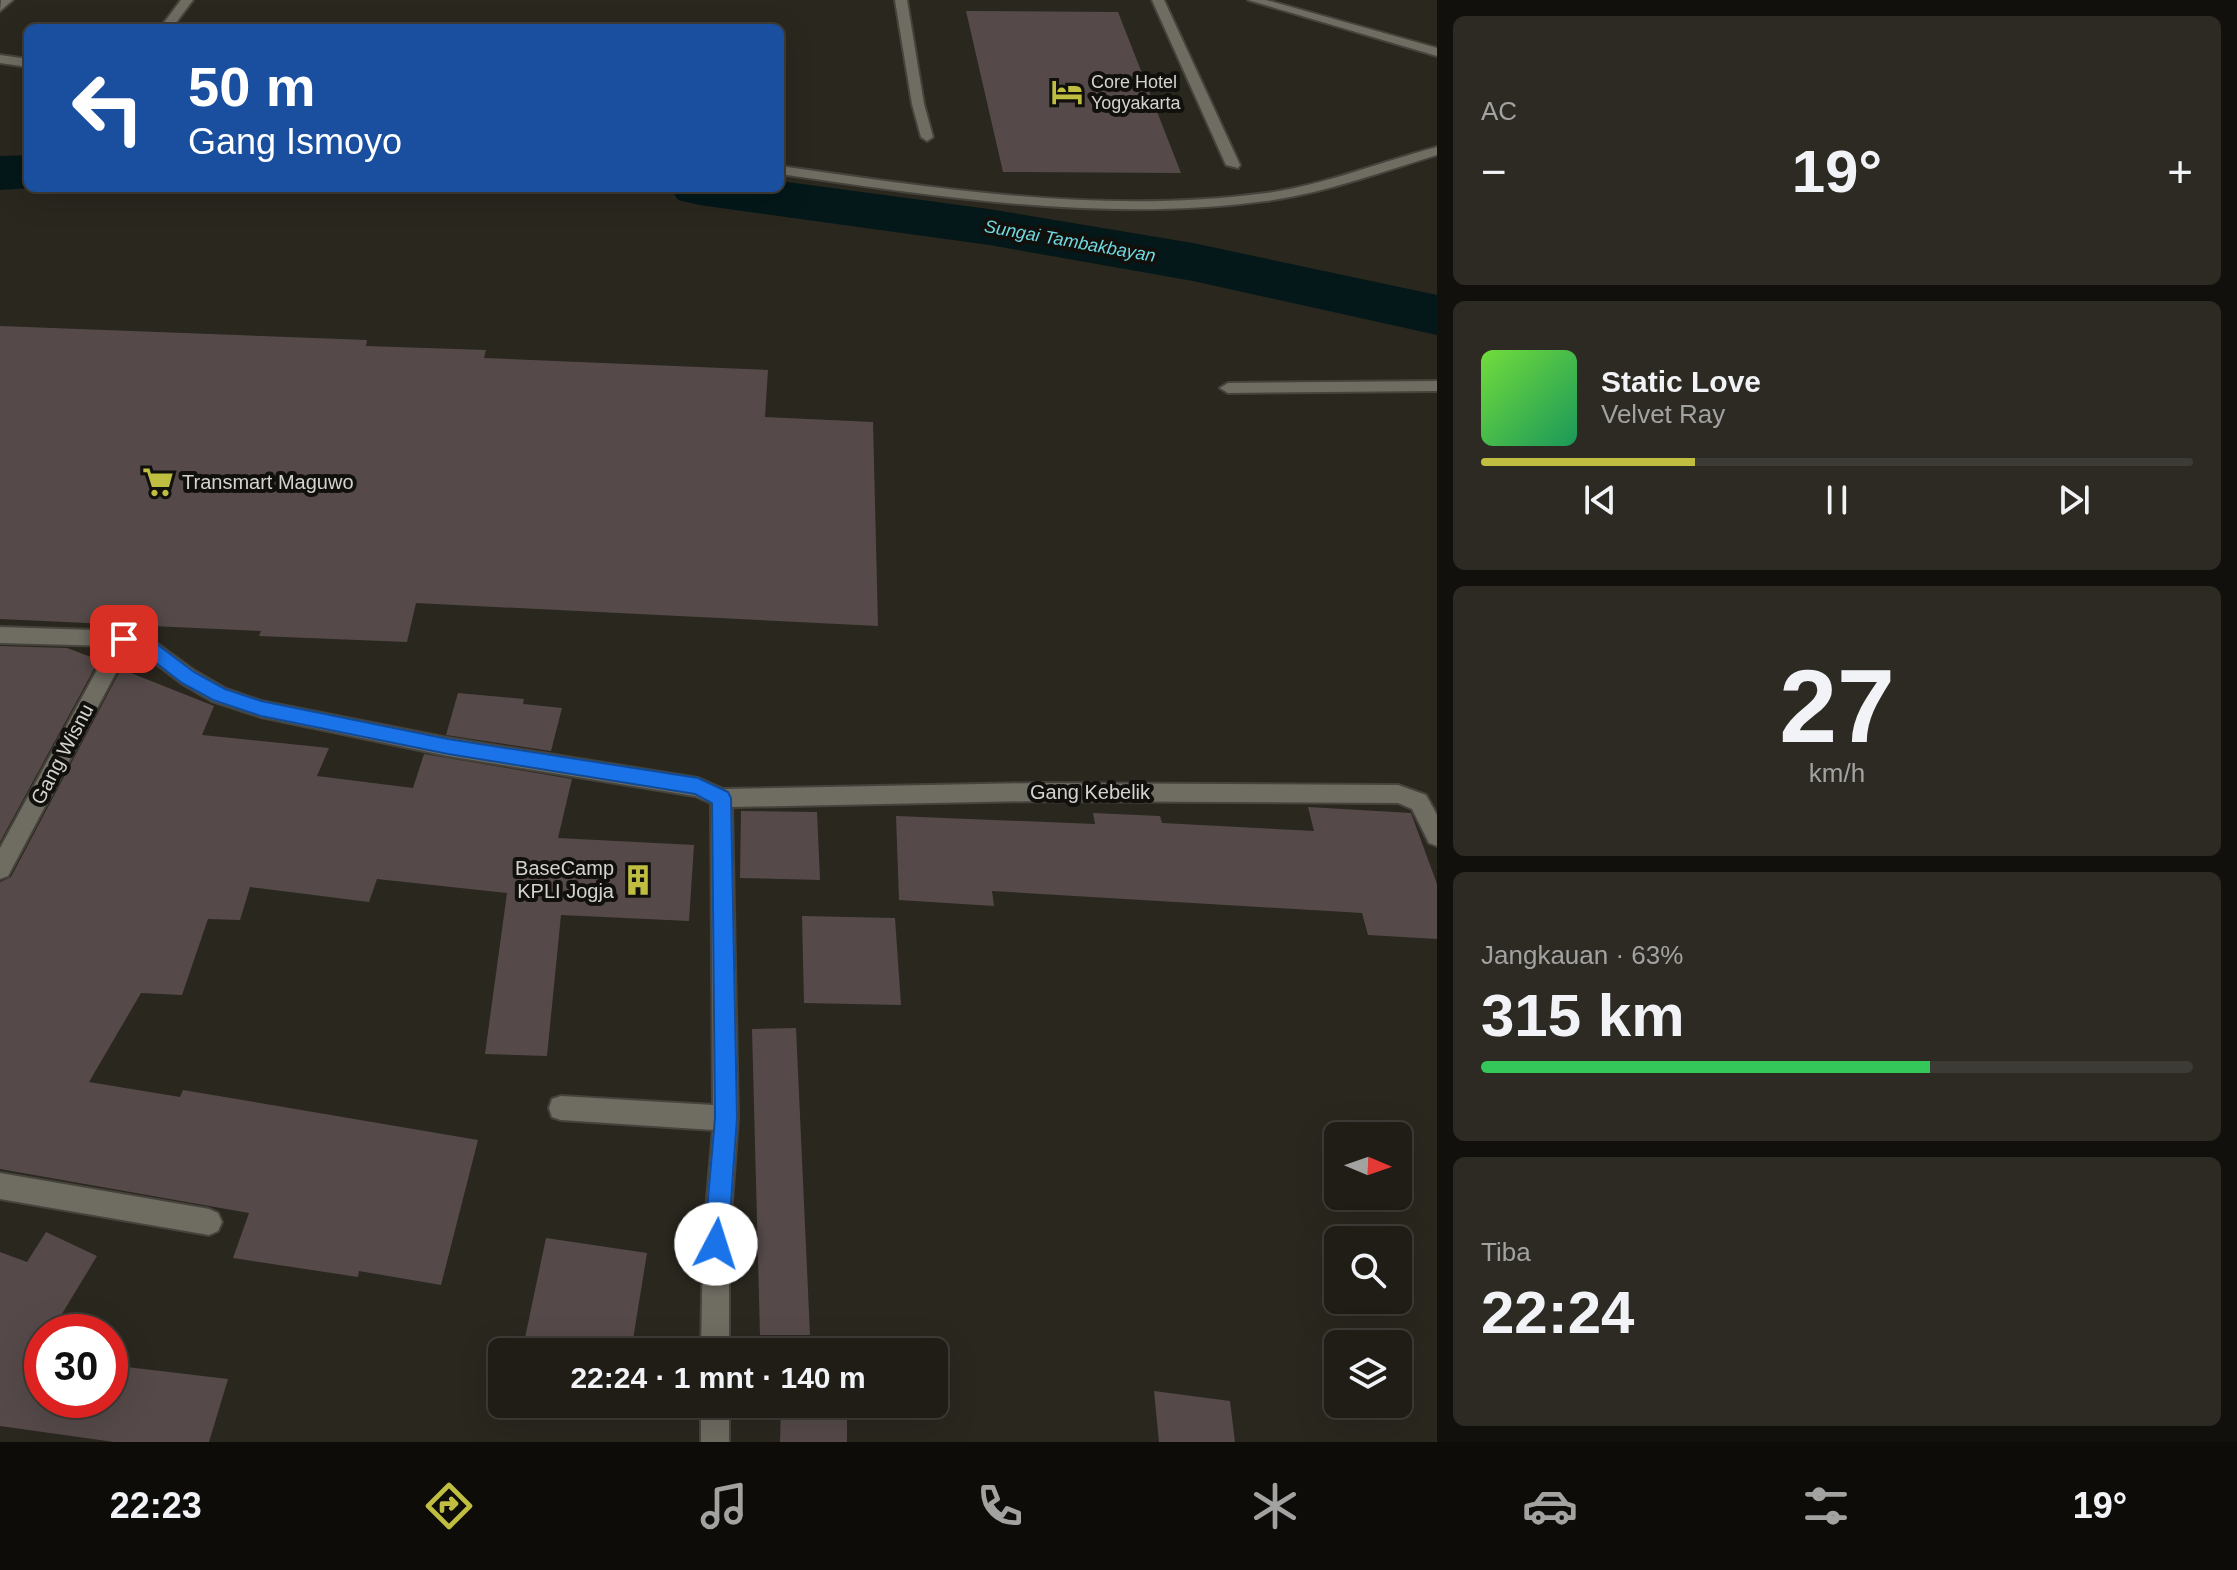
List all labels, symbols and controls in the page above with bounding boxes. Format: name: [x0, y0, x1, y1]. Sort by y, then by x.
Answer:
text: 50 m: [188, 55, 316, 118]
icon: left: [56, 56, 160, 160]
place label: Core Hotel Yogyakarta: [1091, 72, 1181, 113]
hotel icon: Core Hotel Yogyakarta: [1050, 75, 1084, 109]
text: AC: [1481, 96, 1517, 126]
text: Gang Ismoyo: [188, 121, 402, 162]
text: 19°: [1792, 138, 1882, 205]
text: −: [1481, 147, 1507, 196]
text: +: [2167, 147, 2193, 196]
water label: Sungai Tambakbayan: [983, 216, 1157, 266]
text: Static Love: [1601, 365, 1761, 398]
text: Velvet Ray: [1601, 399, 1725, 429]
supermarket icon: Transmart Maguwo: [141, 465, 175, 499]
place label: Transmart Maguwo: [182, 471, 354, 493]
icon: previous: [1578, 478, 1622, 522]
icon: pause: [1815, 478, 1859, 522]
icon: next: [2052, 478, 2096, 522]
pin: [90, 605, 158, 673]
icon: arrive: [102, 617, 146, 661]
text: 27: [1779, 648, 1895, 764]
street label: Gang Wisnu: [26, 700, 98, 808]
text: km/h: [1809, 758, 1865, 788]
street label: Gang Kebelik: [1030, 781, 1151, 803]
place label: BaseCamp KPLI Jogja: [515, 857, 615, 902]
building icon: BaseCamp KPLI Jogja: [621, 863, 655, 897]
text: Jangkauan · 63%: [1481, 940, 1683, 970]
text: 315 km: [1481, 982, 1685, 1049]
north arrow: [1324, 1122, 1412, 1210]
map controls: [1324, 1122, 1412, 1418]
position arrow: [674, 1202, 758, 1286]
button: search: [1324, 1226, 1412, 1314]
text: Tiba: [1481, 1237, 1531, 1267]
text: 22:24: [1481, 1279, 1634, 1346]
speed limit sign: 30: [24, 1314, 128, 1418]
button: layers: [1324, 1330, 1412, 1418]
text: 22:24 · 1 mnt · 140 m: [570, 1361, 866, 1394]
icon: directions: [421, 1478, 477, 1534]
icon: music: [696, 1478, 752, 1534]
icon: phone: [972, 1478, 1028, 1534]
icon: climate: [1247, 1478, 1303, 1534]
icon: car: [1522, 1478, 1578, 1534]
icon: filters: [1798, 1478, 1854, 1534]
text: 22:23: [110, 1485, 202, 1526]
text: 19°: [2073, 1485, 2127, 1526]

